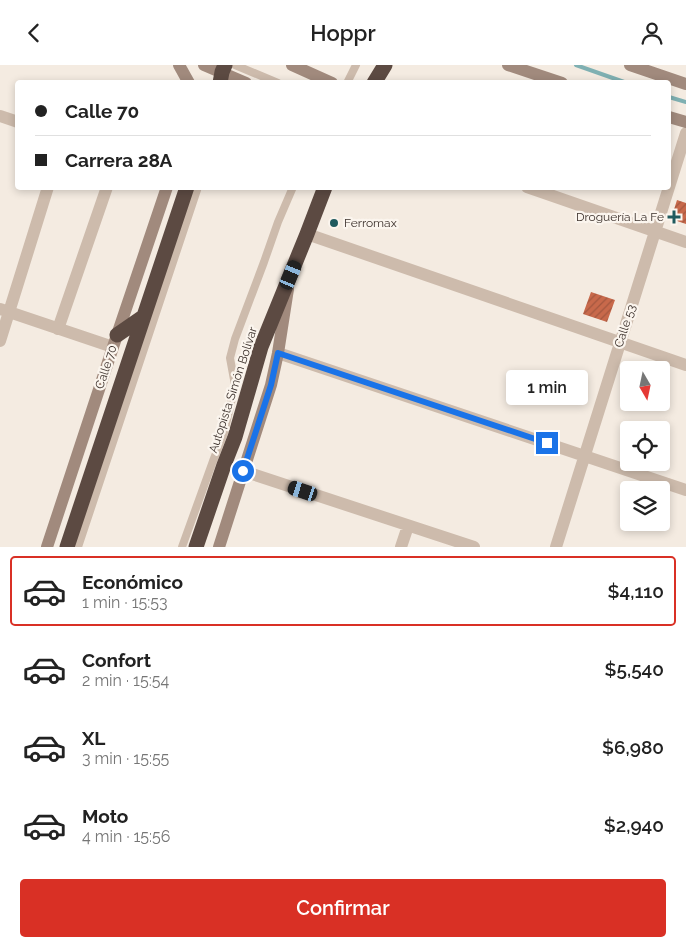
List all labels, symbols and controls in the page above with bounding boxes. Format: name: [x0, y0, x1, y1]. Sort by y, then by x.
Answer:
icon: back: [20, 19, 48, 47]
icon: person: [638, 19, 666, 47]
text: Hoppr: [310, 20, 376, 46]
text: Calle 70: [65, 100, 139, 122]
text: Carrera 28A: [65, 149, 172, 171]
place label: Droguería La Fe: [576, 210, 664, 224]
marker: Droguería La Fe: [668, 211, 680, 223]
place label: Ferromax: [344, 216, 397, 230]
marker: Ferromax: [328, 217, 340, 229]
car: [278, 258, 303, 292]
street label: Calle 53: [611, 303, 639, 349]
street label: Autopista Simón Bolívar: [206, 324, 260, 455]
street label: Calle 70: [92, 343, 120, 391]
north arrow: [620, 361, 670, 411]
map controls: [620, 361, 670, 531]
callout: 1 min: [506, 371, 588, 405]
text: 1 min: [527, 378, 567, 397]
button: locate: [620, 421, 670, 471]
route end: [536, 432, 558, 454]
route start: [232, 460, 254, 482]
car: [286, 479, 319, 503]
button: layers: [620, 481, 670, 531]
icon: car: [22, 569, 67, 614]
text: Económico: [82, 571, 183, 593]
text: $4,110: [608, 580, 664, 602]
text: 1 min · 15:53: [82, 593, 167, 612]
icon: car: [22, 647, 67, 692]
text: Confort: [82, 649, 151, 671]
text: $5,540: [605, 658, 664, 680]
text: 2 min · 15:54: [82, 671, 169, 690]
icon: car: [22, 725, 67, 770]
text: XL: [82, 727, 105, 749]
text: $6,980: [602, 736, 664, 758]
text: 3 min · 15:55: [82, 749, 169, 768]
icon: car: [22, 803, 67, 848]
text: Moto: [82, 805, 128, 827]
text: $2,940: [604, 814, 664, 836]
text: 4 min · 15:56: [82, 827, 170, 846]
button: Confirmar: [20, 879, 666, 937]

